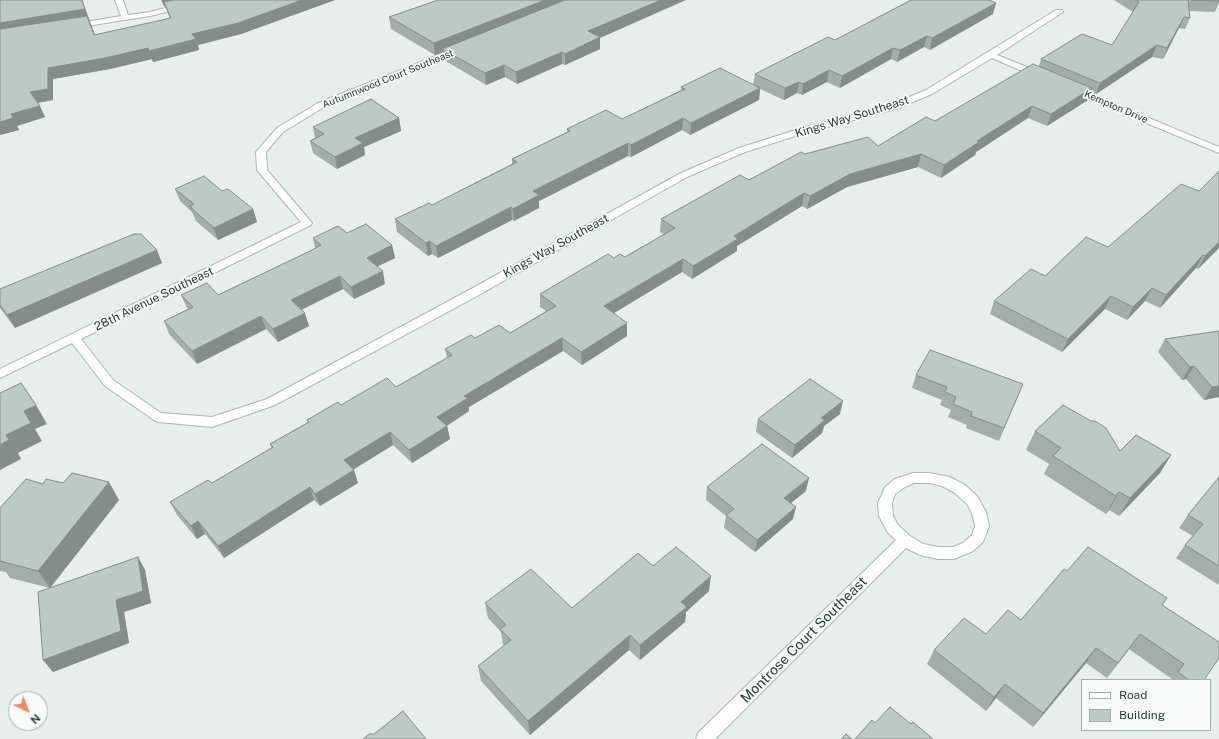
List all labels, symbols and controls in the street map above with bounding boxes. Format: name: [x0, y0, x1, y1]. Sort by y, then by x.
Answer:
street label: Autumnwood Court Southeast: [321, 47, 455, 111]
street label: Kempton Drive: [1082, 88, 1150, 126]
street label: Kings Way Southeast: [793, 93, 911, 141]
street label: Kings Way Southeast: [501, 211, 611, 281]
street label: 28th Avenue Southeast: [92, 264, 216, 334]
street label: Montrose Court Southeast: [737, 573, 871, 707]
legend: [1081, 679, 1211, 731]
text: Road: [1119, 688, 1147, 702]
north arrow: [8, 691, 48, 731]
text: Building: [1119, 708, 1165, 722]
text: N: [28, 712, 43, 726]

